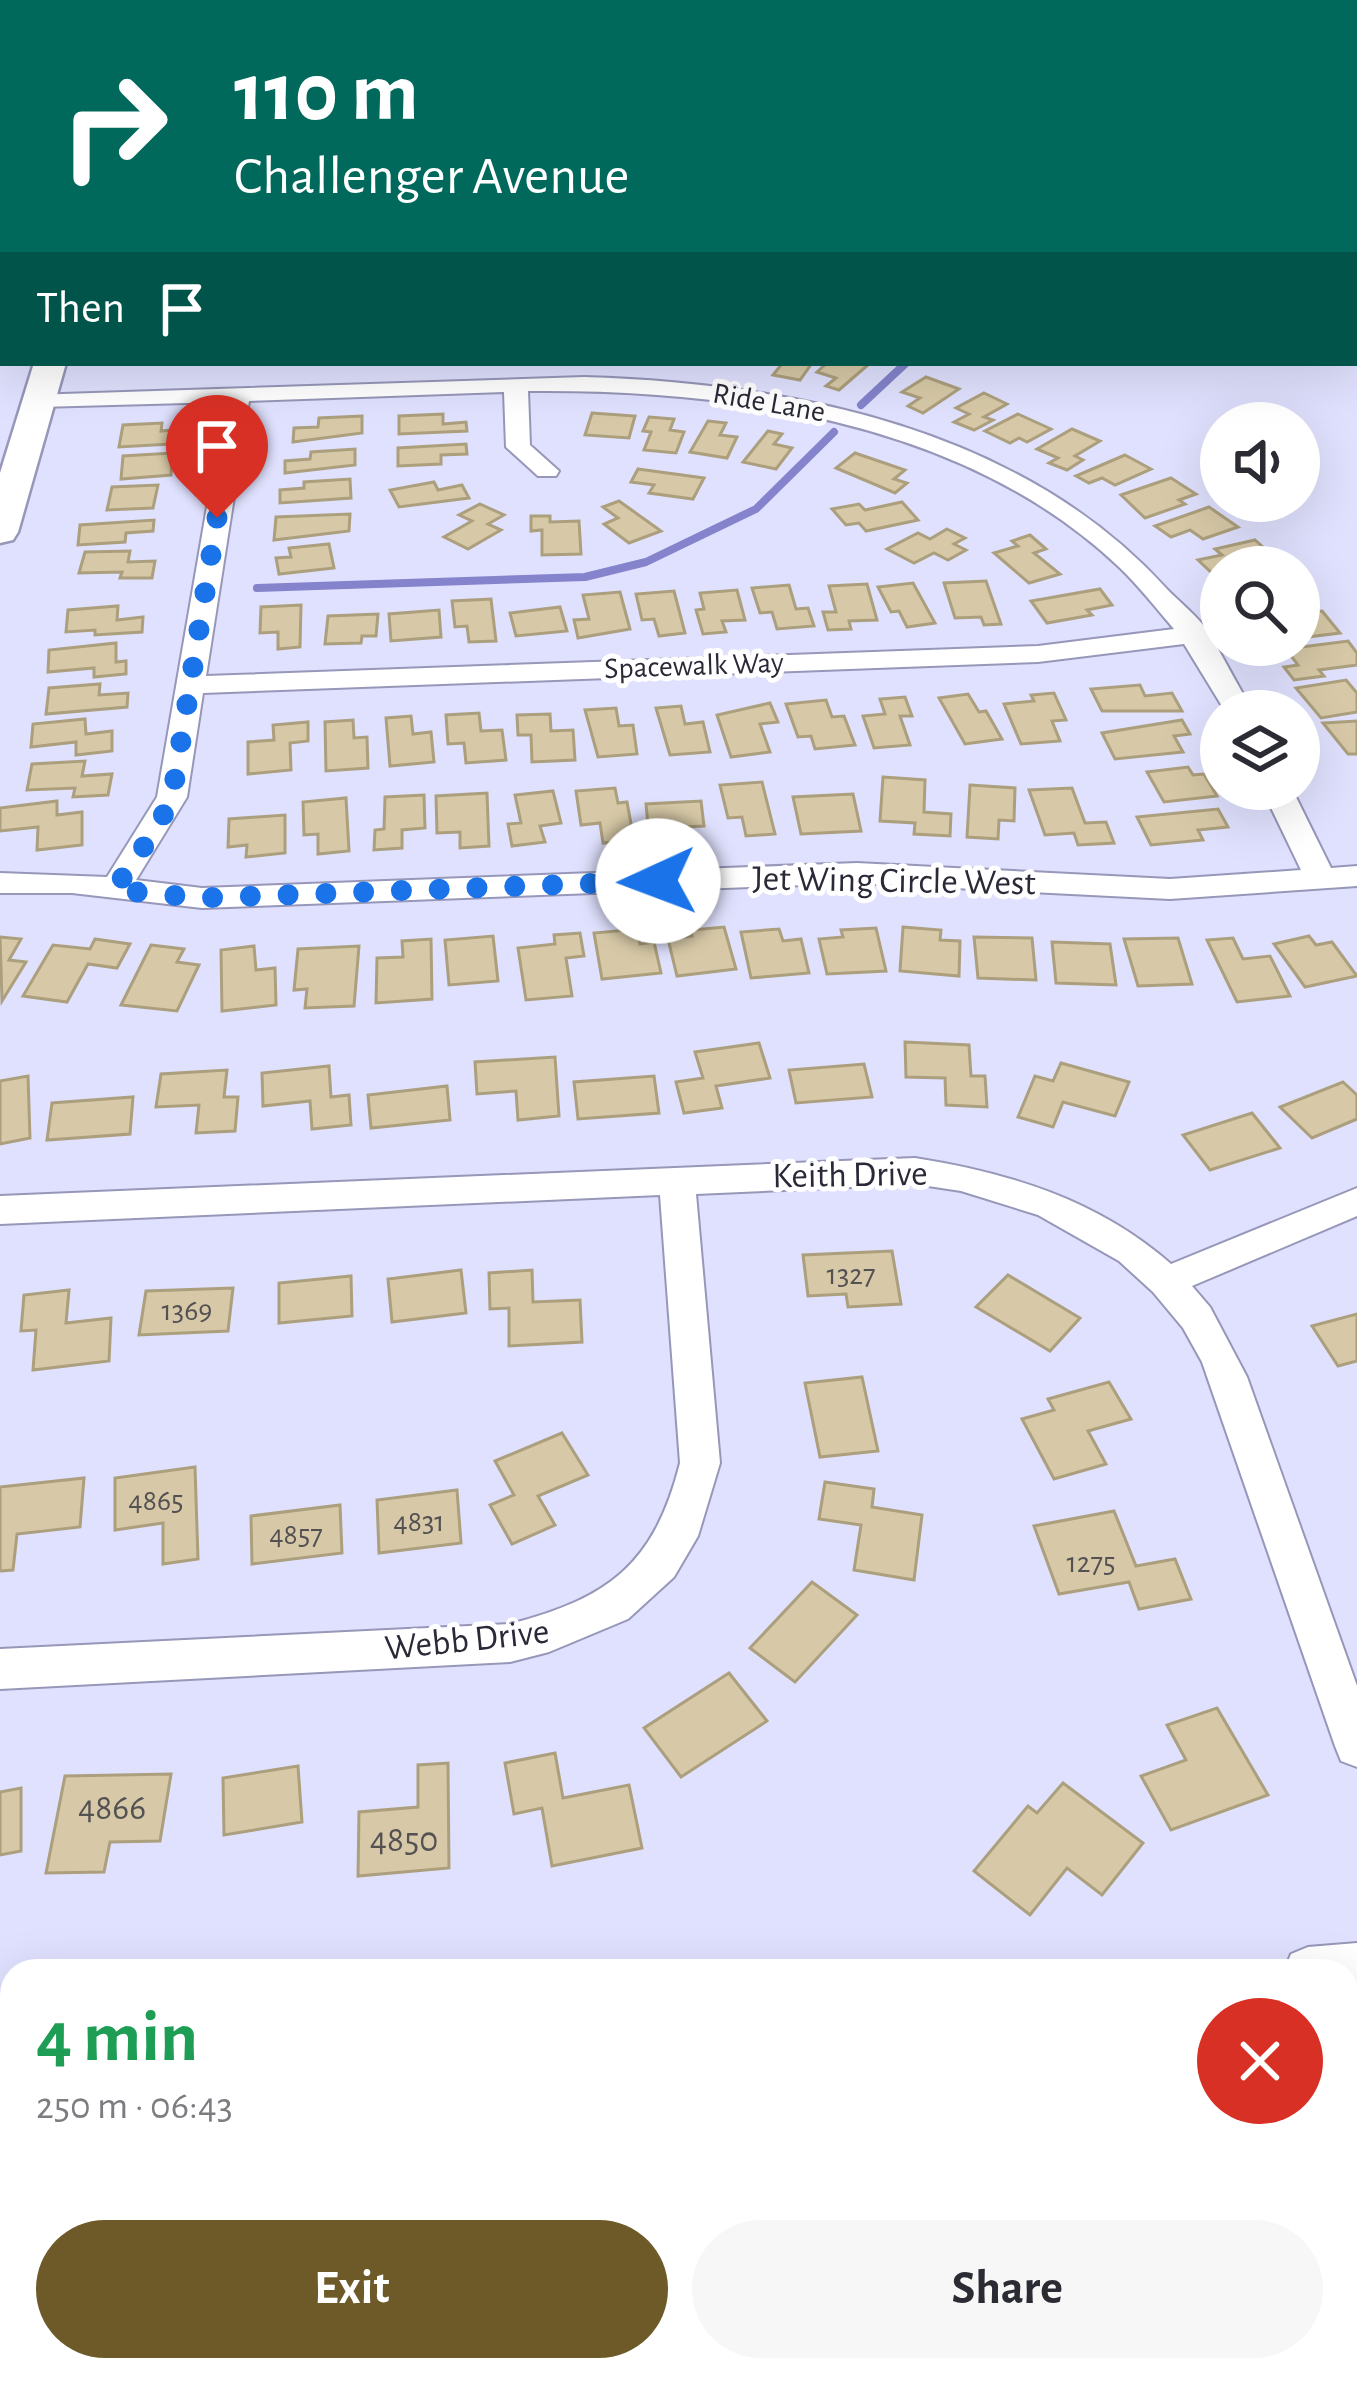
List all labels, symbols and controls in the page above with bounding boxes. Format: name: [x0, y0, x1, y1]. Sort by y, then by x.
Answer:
icon: right: [36, 48, 192, 204]
text: 110 m: [234, 52, 419, 136]
text: Challenger Avenue: [234, 150, 630, 204]
icon: arrive: [149, 276, 215, 342]
text: Then: [36, 286, 125, 331]
street label: Ride Lane: [710, 378, 828, 428]
pin: [166, 395, 268, 518]
map controls: [1200, 402, 1320, 810]
button: sound: [1200, 402, 1320, 522]
icon: arrive: [184, 413, 250, 479]
button: search: [1200, 546, 1320, 666]
street label: Spacewalk Way: [604, 648, 785, 684]
button: layers: [1200, 690, 1320, 810]
position arrow: [595, 818, 721, 944]
street label: Jet Wing Circle West: [752, 861, 1037, 901]
street label: Keith Drive: [772, 1156, 928, 1194]
house number: 1327: [827, 1260, 875, 1290]
house number: 1369: [162, 1296, 212, 1326]
house number: 4865: [128, 1486, 184, 1516]
house number: 4831: [393, 1507, 445, 1537]
house number: 4857: [269, 1520, 323, 1550]
house number: 1275: [1066, 1548, 1116, 1578]
street label: Webb Drive: [383, 1613, 551, 1667]
house number: 4866: [78, 1790, 146, 1826]
house number: 4850: [370, 1822, 438, 1858]
button: close: [1197, 1998, 1323, 2124]
text: 4 min: [36, 2002, 198, 2074]
text: 250 m · 06:43: [36, 2087, 233, 2126]
button: Exit: [36, 2220, 668, 2358]
button: Share: [692, 2220, 1323, 2358]

